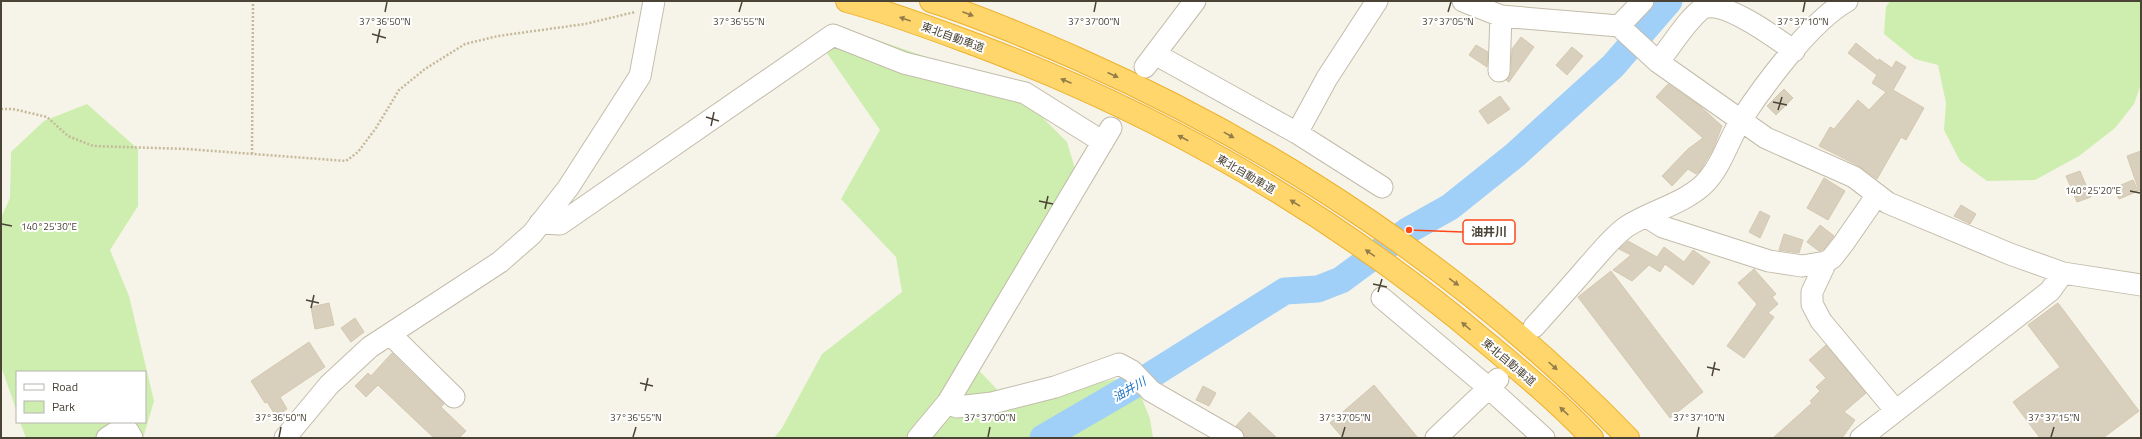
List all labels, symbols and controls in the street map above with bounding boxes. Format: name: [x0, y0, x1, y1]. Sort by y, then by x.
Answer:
one-way arrow: [962, 12, 974, 18]
text: 37°36'50"N: [359, 14, 411, 29]
text: 37°36'55"N: [713, 14, 765, 29]
text: 37°37'00"N: [1068, 14, 1120, 29]
text: 37°37'05"N: [1422, 14, 1474, 29]
text: 37°37'10"N: [1777, 14, 1829, 29]
one-way arrow: [899, 16, 911, 22]
street label: 東北自動車道: [919, 18, 987, 56]
one-way arrow: [1108, 72, 1119, 78]
one-way arrow: [1060, 78, 1071, 84]
one-way arrow: [1223, 131, 1235, 138]
one-way arrow: [1177, 134, 1189, 141]
street label: 東北自動車道: [1213, 151, 1279, 197]
text: 140°25'20"E: [2065, 183, 2122, 198]
one-way arrow: [1290, 199, 1300, 207]
text: 140°25'30"E: [21, 219, 78, 234]
callout: 油井川: [1463, 220, 1515, 244]
text: 油井川: [1471, 222, 1507, 241]
one-way arrow: [1365, 249, 1376, 257]
one-way arrow: [1448, 278, 1459, 286]
one-way arrow: [1461, 321, 1471, 330]
street label: 東北自動車道: [1479, 335, 1539, 389]
one-way arrow: [1548, 361, 1558, 371]
legend: [16, 371, 146, 423]
water label: 油井川: [1109, 371, 1151, 406]
text: Road: [52, 377, 78, 396]
text: Park: [52, 397, 75, 416]
one-way arrow: [1559, 406, 1570, 415]
text: 37°36'50"N: [255, 410, 307, 425]
text: 37°36'55"N: [610, 410, 662, 425]
text: 37°37'00"N: [964, 410, 1016, 425]
text: 37°37'05"N: [1319, 410, 1371, 425]
text: 37°37'10"N: [1673, 410, 1725, 425]
text: 37°37'15"N: [2028, 410, 2080, 425]

